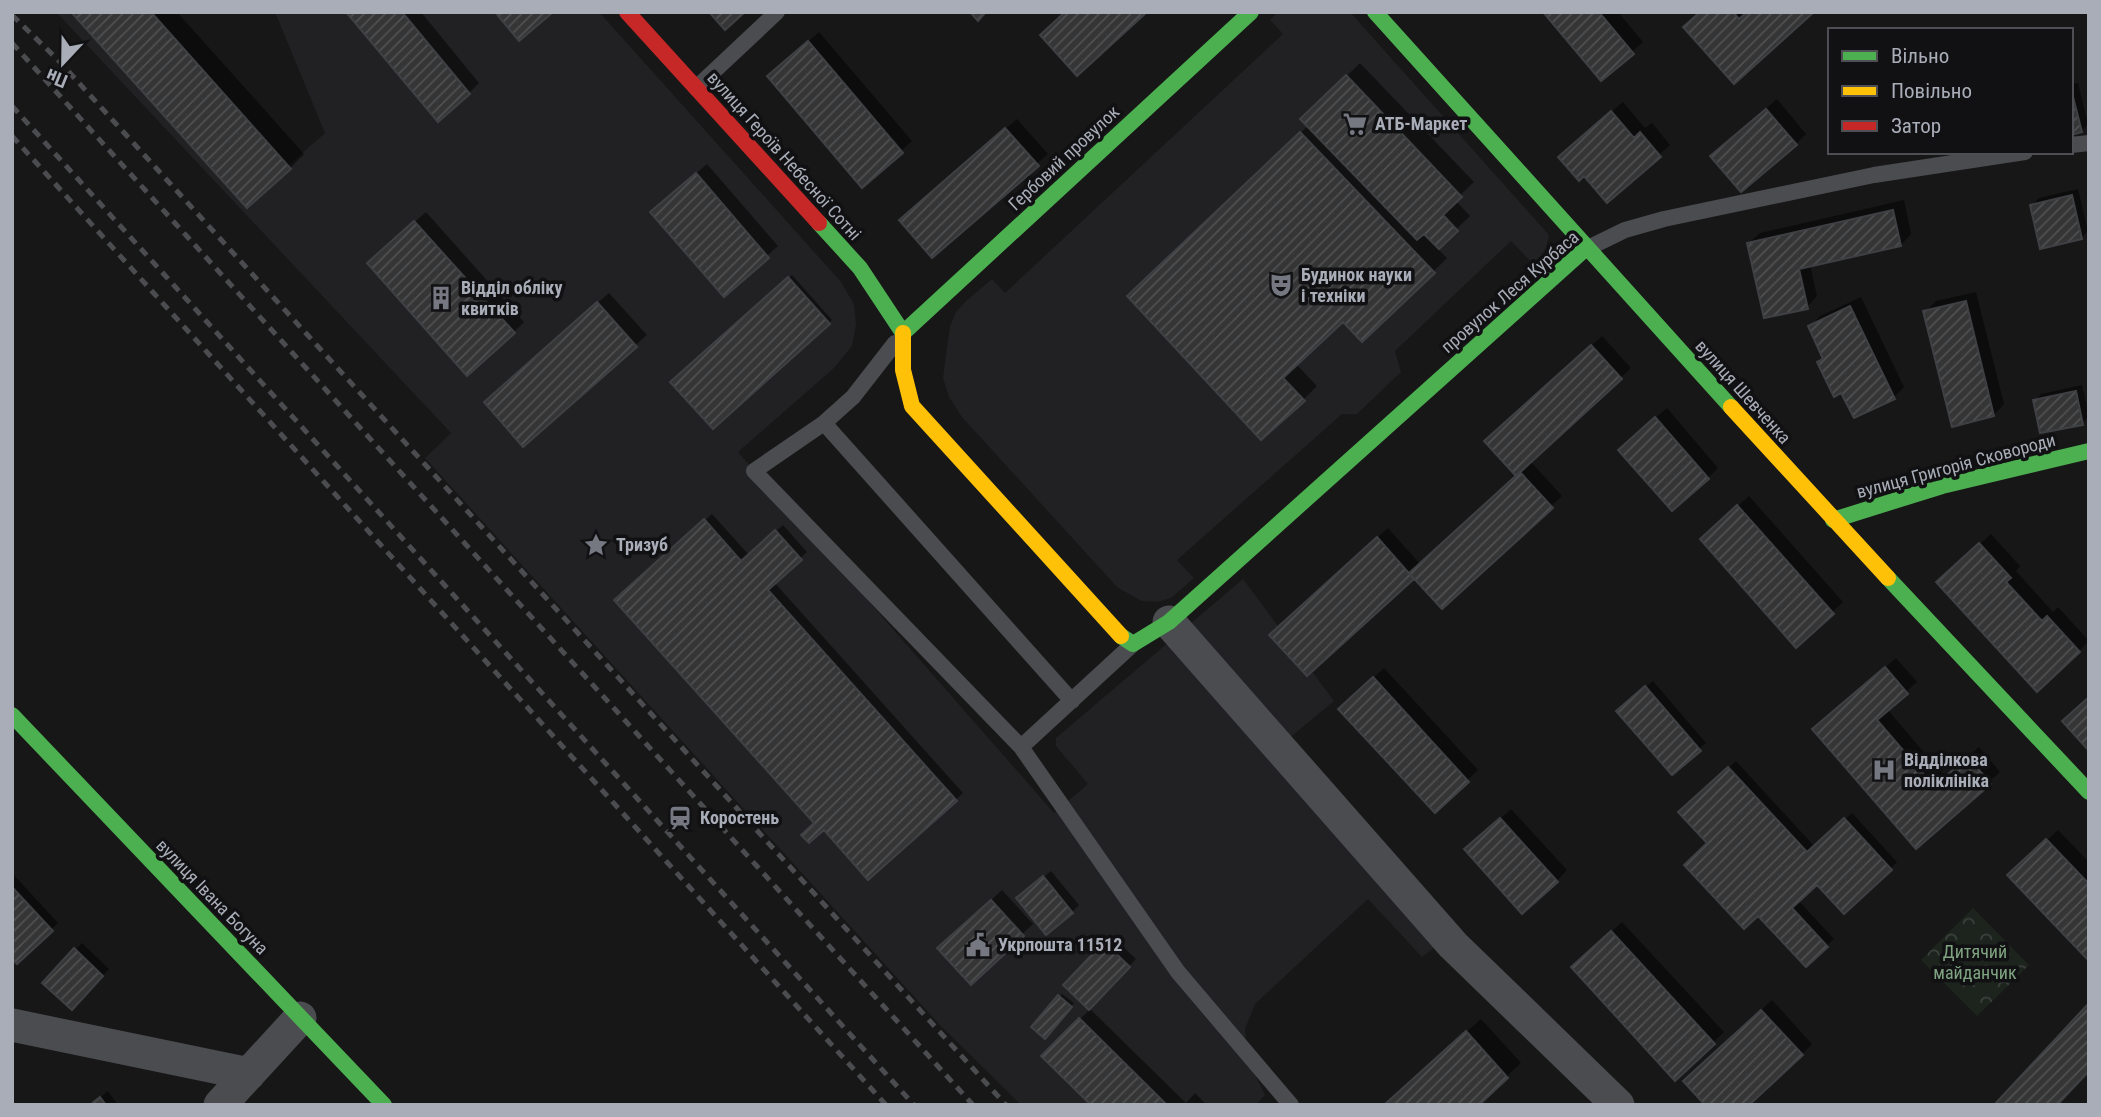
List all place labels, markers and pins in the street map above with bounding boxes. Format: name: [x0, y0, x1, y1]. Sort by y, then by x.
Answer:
supermarket icon: АТБ-Маркет: [1341, 110, 1369, 138]
place label: АТБ-Маркет: [1375, 113, 1467, 134]
place label: Будинок науки і техніки: [1301, 264, 1412, 306]
theatre icon: Будинок науки і техніки: [1267, 271, 1295, 299]
place label: Відділ обліку квитків: [461, 277, 562, 319]
building icon: Відділ обліку квитків: [427, 284, 455, 312]
place icon: Тризуб: [582, 531, 610, 559]
place label: Тризуб: [616, 534, 668, 555]
place label: Відділкова поліклініка: [1904, 749, 1989, 791]
hospital icon: Відділкова поліклініка: [1870, 756, 1898, 784]
station icon: Коростень: [666, 804, 694, 832]
place label: Коростень: [700, 807, 779, 828]
public building icon: Укрпошта 11512: [964, 931, 992, 959]
place label: Укрпошта 11512: [998, 934, 1122, 955]

